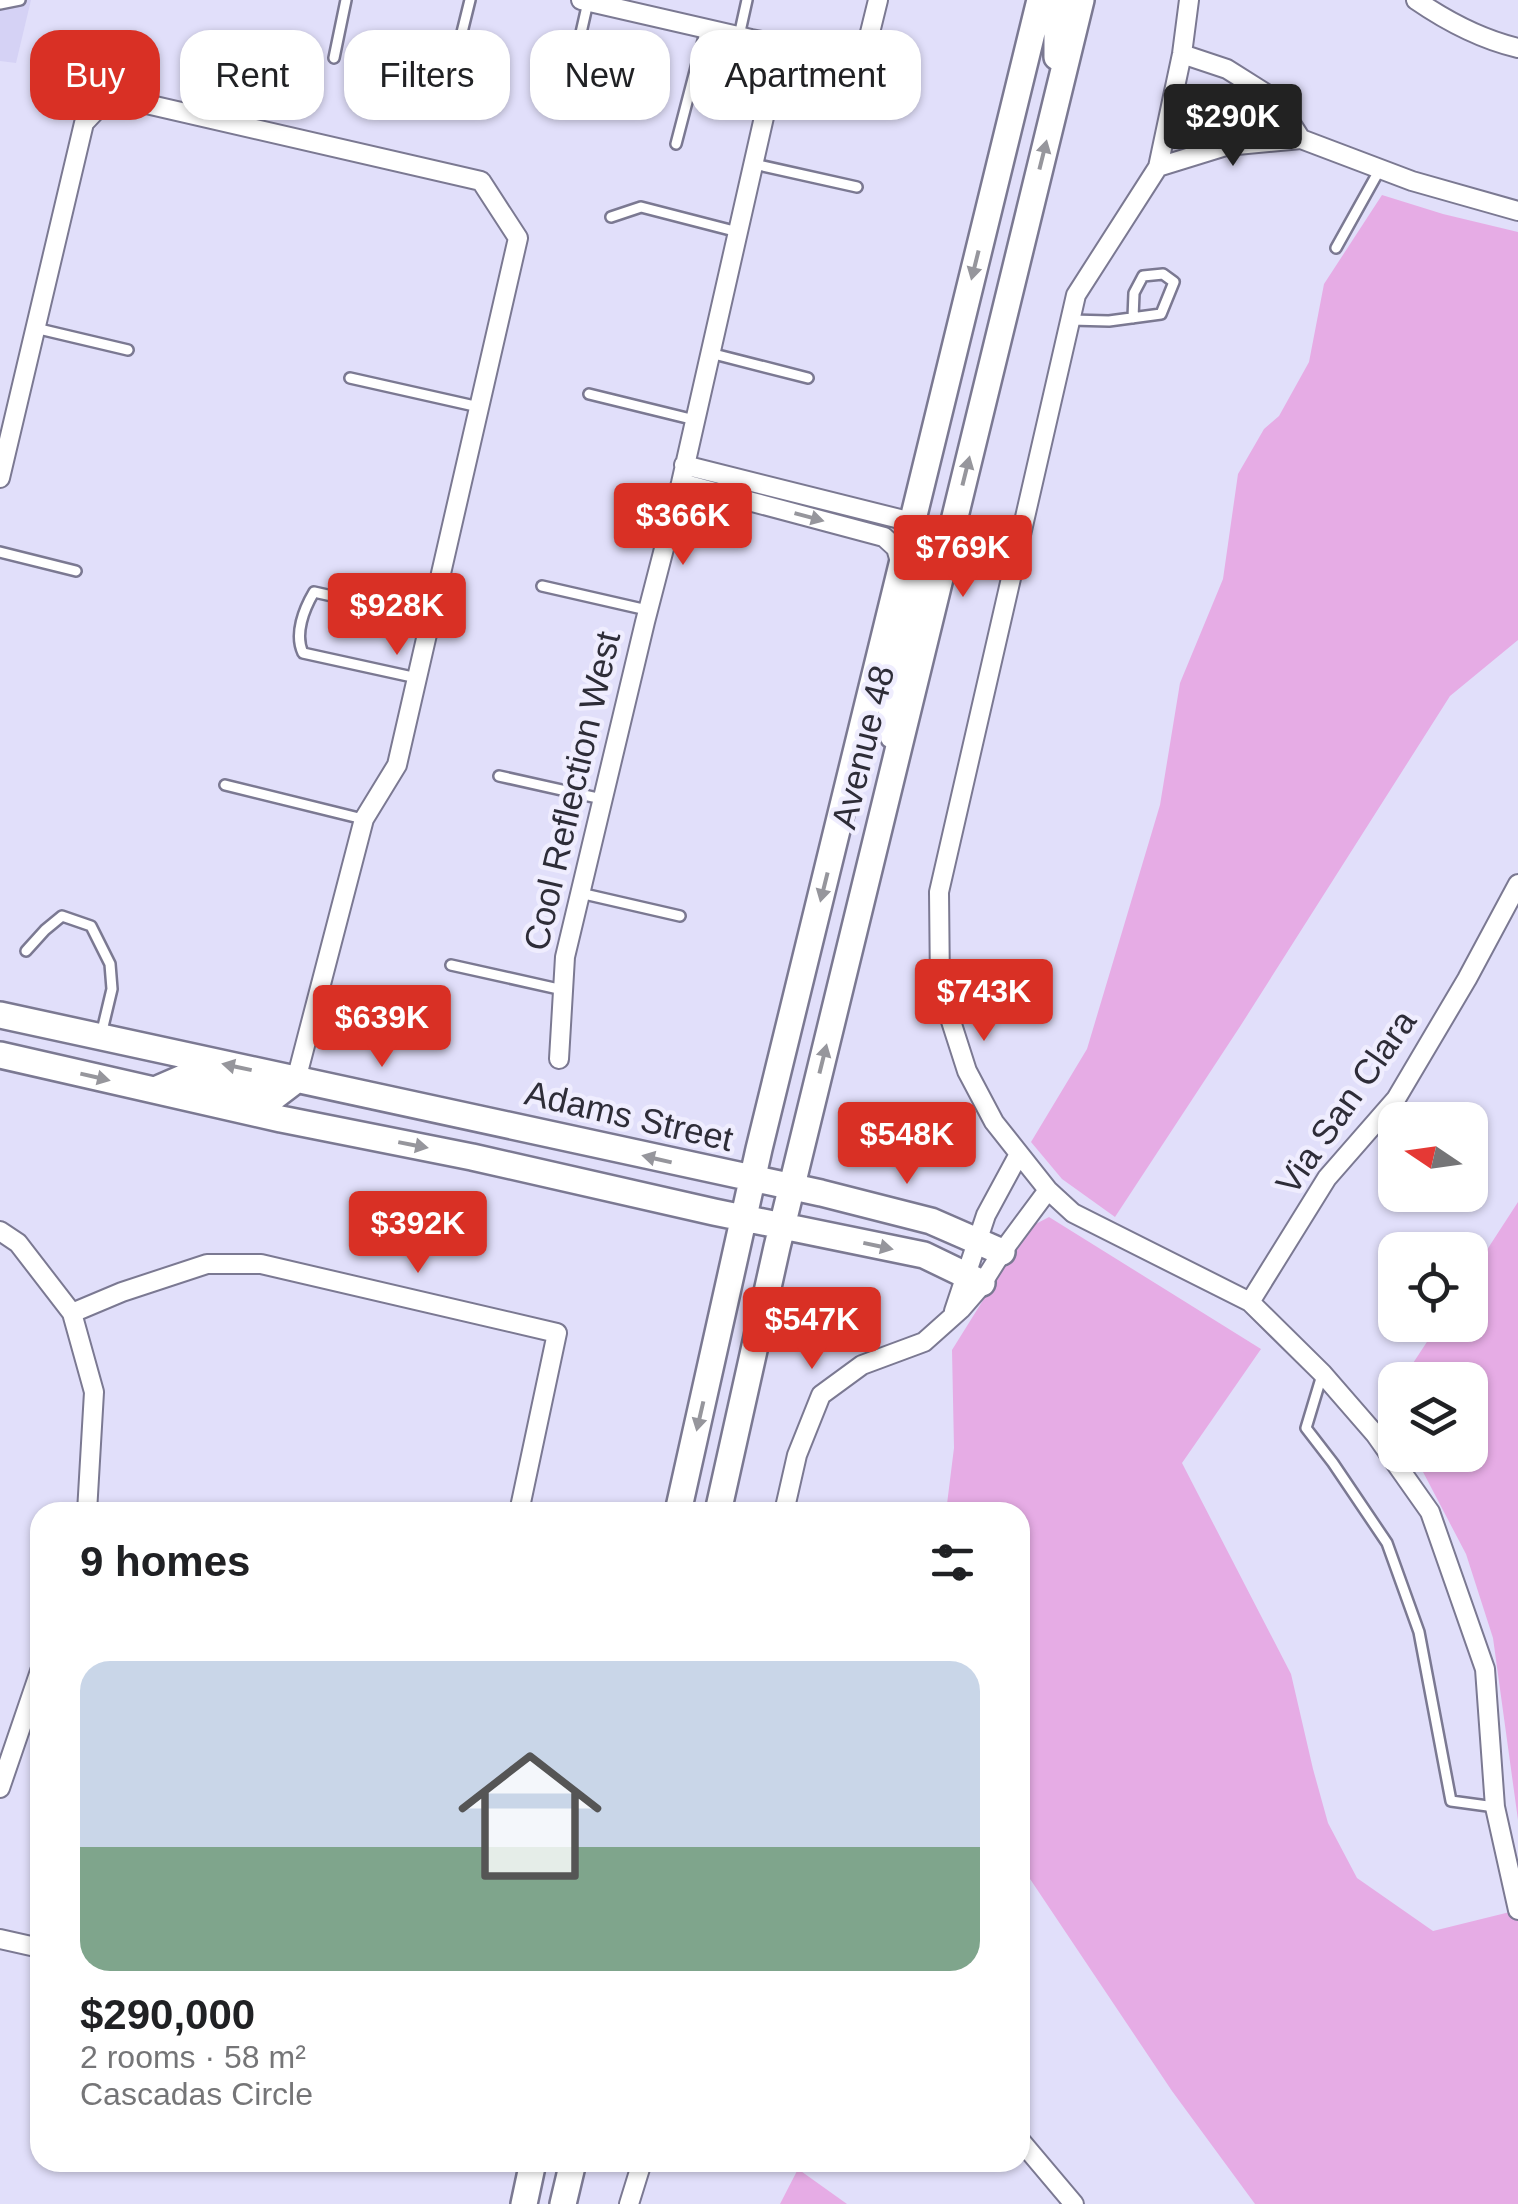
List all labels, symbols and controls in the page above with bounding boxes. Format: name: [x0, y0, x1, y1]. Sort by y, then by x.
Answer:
chip: Buy: [30, 30, 160, 120]
chip: Rent: [180, 30, 324, 120]
chip: Filters: [344, 30, 510, 120]
chip: New: [530, 30, 670, 120]
chip: Apartment: [690, 30, 921, 120]
pin: $290K: [1163, 84, 1303, 169]
text: $290K: [1186, 98, 1280, 134]
one-way arrow: [1036, 139, 1052, 170]
one-way arrow: [967, 250, 982, 281]
one-way arrow: [959, 455, 974, 486]
pin: $366K: [613, 483, 753, 568]
text: $366K: [636, 497, 730, 533]
one-way arrow: [794, 509, 825, 525]
pin: $769K: [893, 515, 1033, 600]
text: $769K: [916, 529, 1010, 565]
pin: $928K: [327, 573, 467, 658]
text: $928K: [350, 587, 444, 623]
street label: Cool Reflection West: [516, 627, 627, 954]
street label: Avenue 48: [823, 661, 902, 832]
one-way arrow: [815, 872, 831, 903]
pin: $743K: [914, 959, 1054, 1044]
text: $743K: [937, 973, 1031, 1009]
pin: $639K: [312, 985, 452, 1070]
text: $639K: [335, 999, 429, 1035]
street label: Via San Clara: [1268, 1002, 1424, 1201]
one-way arrow: [816, 1043, 831, 1074]
one-way arrow: [221, 1059, 252, 1074]
one-way arrow: [80, 1070, 111, 1085]
street label: Adams Street: [521, 1073, 737, 1158]
pin: $548K: [837, 1102, 977, 1187]
north arrow: [1378, 1102, 1488, 1212]
map controls: [1378, 1102, 1488, 1472]
text: $548K: [860, 1116, 954, 1152]
one-way arrow: [398, 1138, 429, 1154]
one-way arrow: [642, 1151, 673, 1166]
pin: $392K: [348, 1191, 488, 1276]
text: $392K: [371, 1205, 465, 1241]
button: locate: [1378, 1232, 1488, 1342]
one-way arrow: [863, 1238, 894, 1254]
pin: $547K: [742, 1287, 882, 1372]
text: $547K: [765, 1301, 859, 1337]
button: layers: [1378, 1362, 1488, 1472]
one-way arrow: [691, 1401, 707, 1432]
icon: filters: [925, 1535, 980, 1590]
text: 9 homes: [80, 1538, 250, 1585]
icon: home: [440, 1726, 620, 1906]
text: $290,000: [80, 1991, 255, 2038]
text: 2 rooms · 58 m²: [80, 2039, 306, 2075]
text: Cascadas Circle: [80, 2076, 313, 2112]

